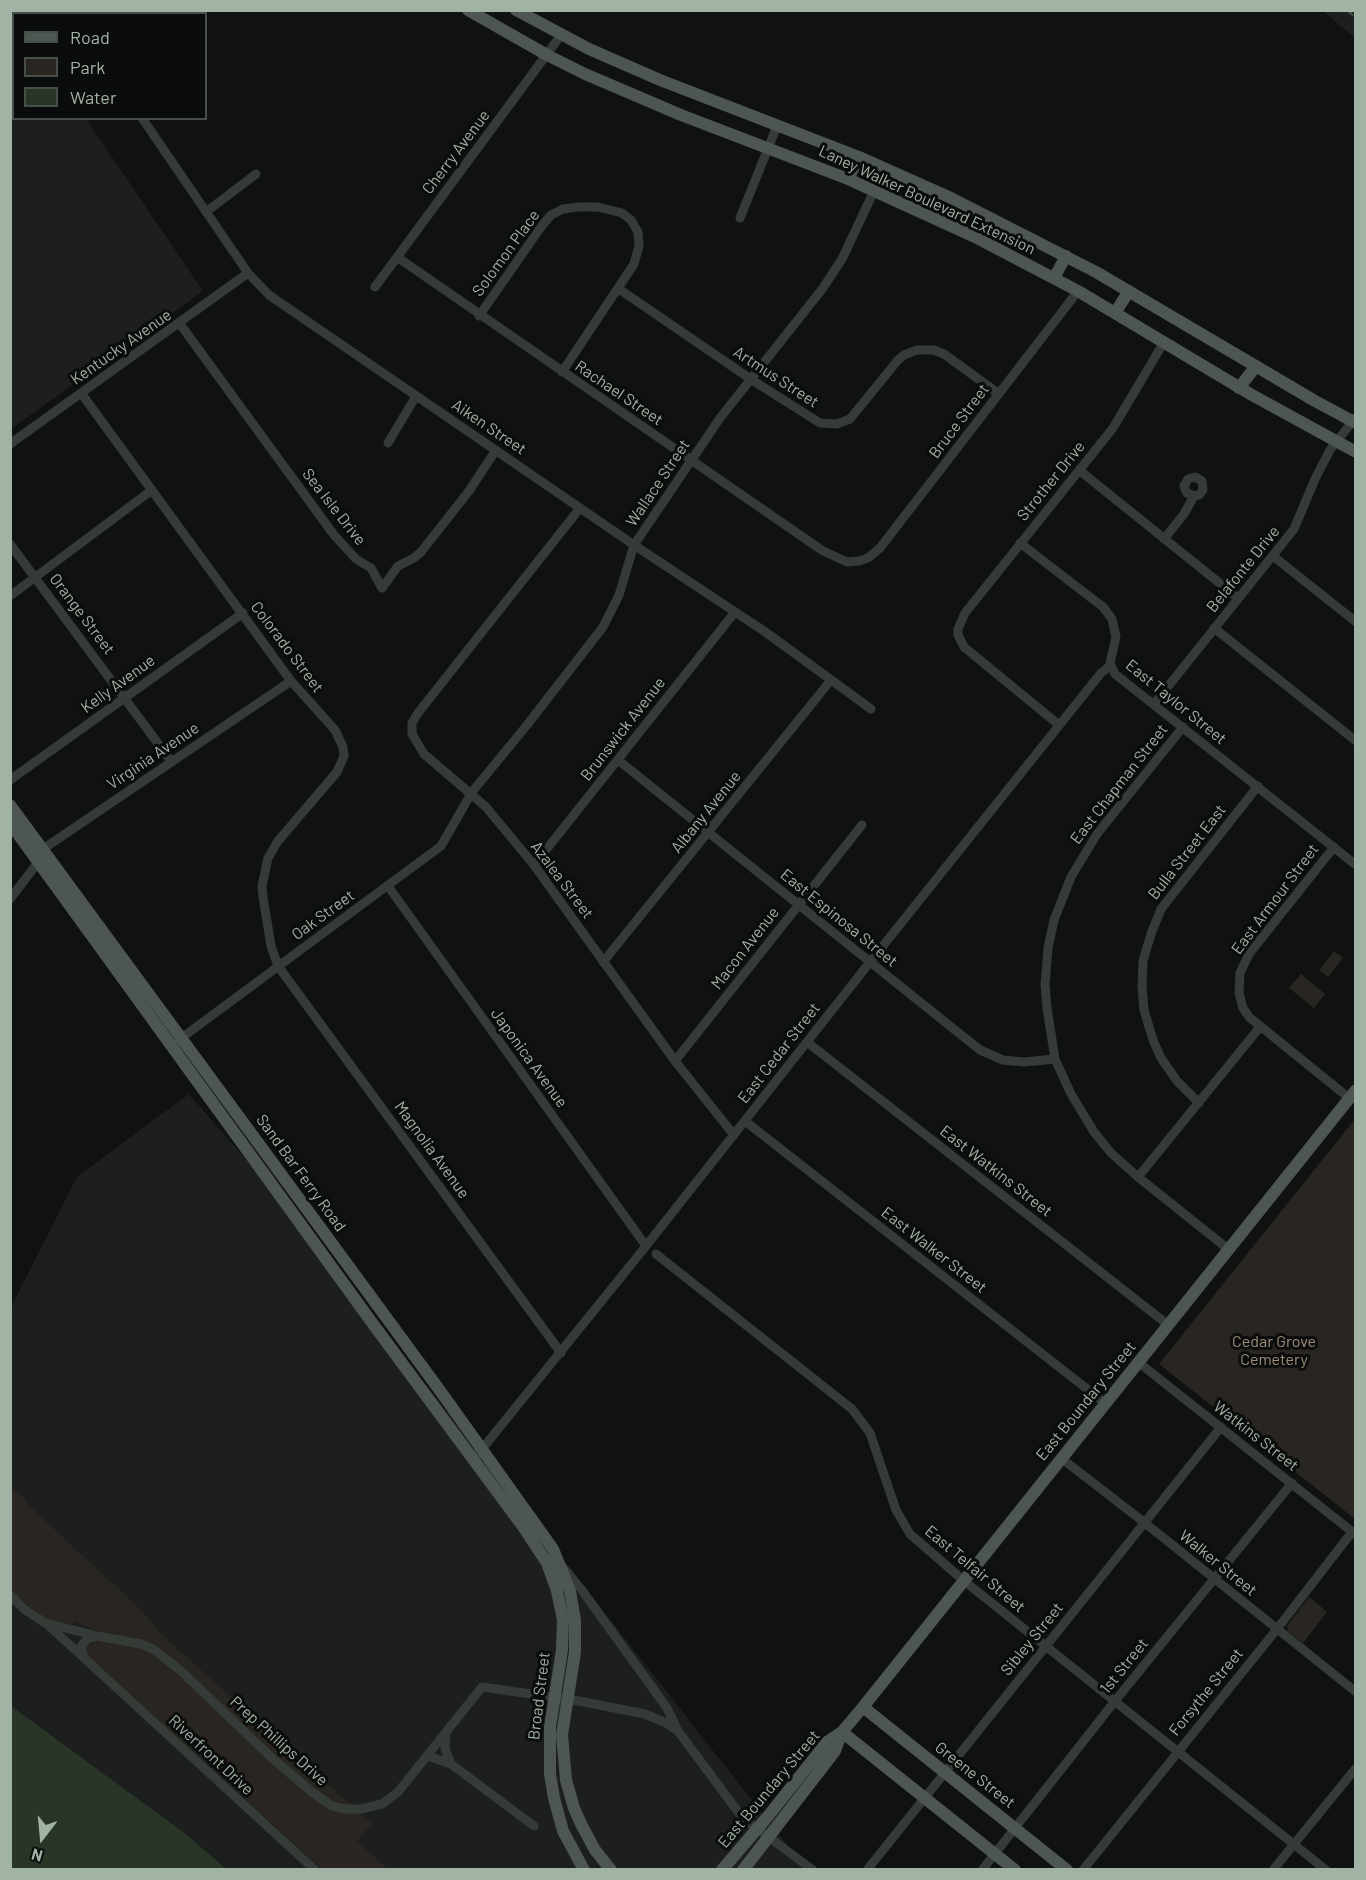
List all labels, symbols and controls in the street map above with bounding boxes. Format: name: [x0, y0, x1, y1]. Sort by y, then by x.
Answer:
legend: [12, 12, 207, 120]
text: Road: [70, 26, 110, 48]
text: Park: [70, 56, 105, 78]
text: Water: [70, 86, 117, 108]
street label: Cherry Avenue: [418, 106, 494, 198]
street label: Laney Walker Boulevard Extension: [816, 141, 1038, 259]
street label: Solomon Place: [468, 206, 544, 300]
street label: Kentucky Avenue: [67, 305, 175, 389]
street label: Artmus Street: [730, 342, 822, 412]
street label: Rachael Street: [571, 356, 667, 430]
street label: Bruce Street: [925, 380, 993, 462]
street label: Aiken Street: [448, 395, 530, 459]
street label: Wallace Street: [622, 436, 694, 530]
street label: Strother Drive: [1013, 437, 1089, 525]
street label: Sea Isle Drive: [298, 465, 370, 549]
street label: Belafonte Drive: [1202, 522, 1284, 616]
street label: Orange Street: [45, 570, 119, 658]
street label: Colorado Street: [246, 598, 328, 696]
street label: Kelly Avenue: [77, 651, 159, 717]
street label: East Taylor Street: [1122, 656, 1230, 748]
street label: Brunswick Avenue: [577, 673, 669, 785]
street label: Virginia Avenue: [103, 718, 203, 794]
street label: East Chapman Street: [1066, 720, 1172, 848]
street label: Albany Avenue: [667, 767, 745, 857]
street label: Bulla Street East: [1144, 801, 1230, 903]
street label: Azalea Street: [527, 837, 597, 923]
street label: East Armour Street: [1227, 840, 1323, 958]
street label: East Espinosa Street: [777, 865, 901, 971]
street label: Oak Street: [288, 886, 358, 944]
street label: Macon Avenue: [707, 903, 783, 993]
street label: East Cedar Street: [734, 999, 824, 1107]
street label: Japonica Avenue: [487, 1005, 571, 1111]
street label: Magnolia Avenue: [390, 1098, 474, 1202]
street label: Sand Bar Ferry Road: [252, 1111, 350, 1235]
street label: East Watkins Street: [936, 1121, 1056, 1221]
street label: East Walker Street: [877, 1203, 991, 1297]
park label: Cedar Grove Cemetery: [1232, 1332, 1316, 1370]
street label: East Boundary Street: [1032, 1338, 1140, 1464]
street label: Watkins Street: [1210, 1397, 1302, 1475]
street label: East Telfair Street: [921, 1521, 1029, 1617]
street label: Walker Street: [1175, 1526, 1261, 1600]
street label: Sibley Street: [997, 1599, 1067, 1679]
street label: 1st Street: [1096, 1634, 1152, 1698]
street label: Forsythe Street: [1165, 1644, 1247, 1740]
street label: Broad Street: [524, 1651, 554, 1741]
street label: Prep Phillips Drive: [226, 1692, 332, 1790]
street label: Riverfront Drive: [165, 1711, 257, 1799]
street label: East Boundary Street: [714, 1726, 824, 1852]
street label: Greene Street: [931, 1738, 1019, 1812]
north arrow: [12, 1808, 72, 1868]
text: N: [29, 1845, 45, 1866]

